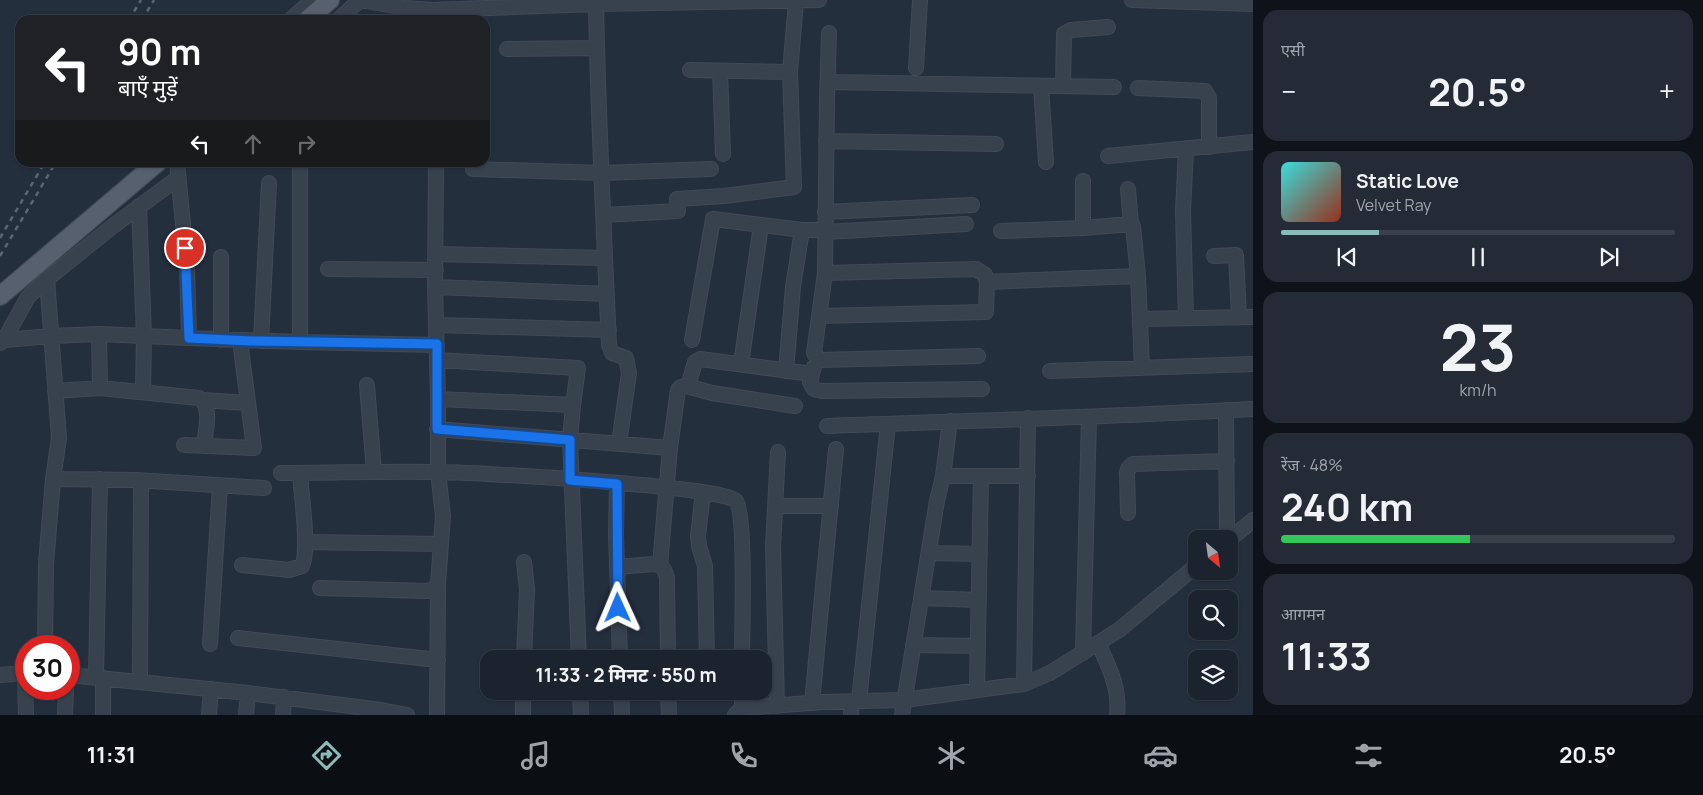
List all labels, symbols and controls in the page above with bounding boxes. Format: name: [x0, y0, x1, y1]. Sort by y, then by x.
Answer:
text: 90 m: [118, 28, 201, 76]
icon: left: [35, 35, 100, 100]
text: एसी: [1281, 39, 1305, 61]
text: 20.5°: [1428, 65, 1527, 117]
text: −: [1281, 72, 1296, 110]
text: +: [1659, 72, 1675, 110]
text: बाएँ मुड़ें: [118, 73, 178, 103]
icon: left: [186, 130, 214, 158]
icon: ahead: [239, 130, 267, 158]
icon: right: [292, 130, 320, 158]
text: Static Love: [1356, 168, 1459, 194]
text: Velvet Ray: [1356, 194, 1432, 216]
pin: [164, 227, 206, 269]
icon: arrive: [171, 234, 199, 262]
icon: previous: [1333, 243, 1361, 271]
icon: pause: [1464, 243, 1492, 271]
icon: next: [1595, 243, 1623, 271]
text: 23: [1440, 302, 1516, 391]
text: km/h: [1459, 379, 1497, 401]
text: रेंज · 48%: [1281, 454, 1343, 476]
text: 240 km: [1281, 480, 1413, 532]
north arrow: [1188, 530, 1238, 580]
map controls: [1188, 530, 1238, 700]
position arrow: [591, 581, 643, 633]
button: search: [1188, 590, 1238, 640]
text: आगमन: [1281, 603, 1325, 625]
text: 11:33: [1281, 629, 1372, 681]
speed limit sign: 30: [15, 635, 80, 700]
button: layers: [1188, 650, 1238, 700]
text: 11:33 · 2 मिनट · 550 m: [535, 662, 717, 688]
icon: directions: [309, 738, 344, 773]
icon: music: [518, 738, 553, 773]
icon: phone: [726, 738, 761, 773]
icon: climate: [934, 738, 969, 773]
icon: car: [1143, 738, 1178, 773]
icon: filters: [1351, 738, 1386, 773]
text: 11:31: [87, 740, 136, 770]
text: 20.5°: [1559, 740, 1616, 770]

